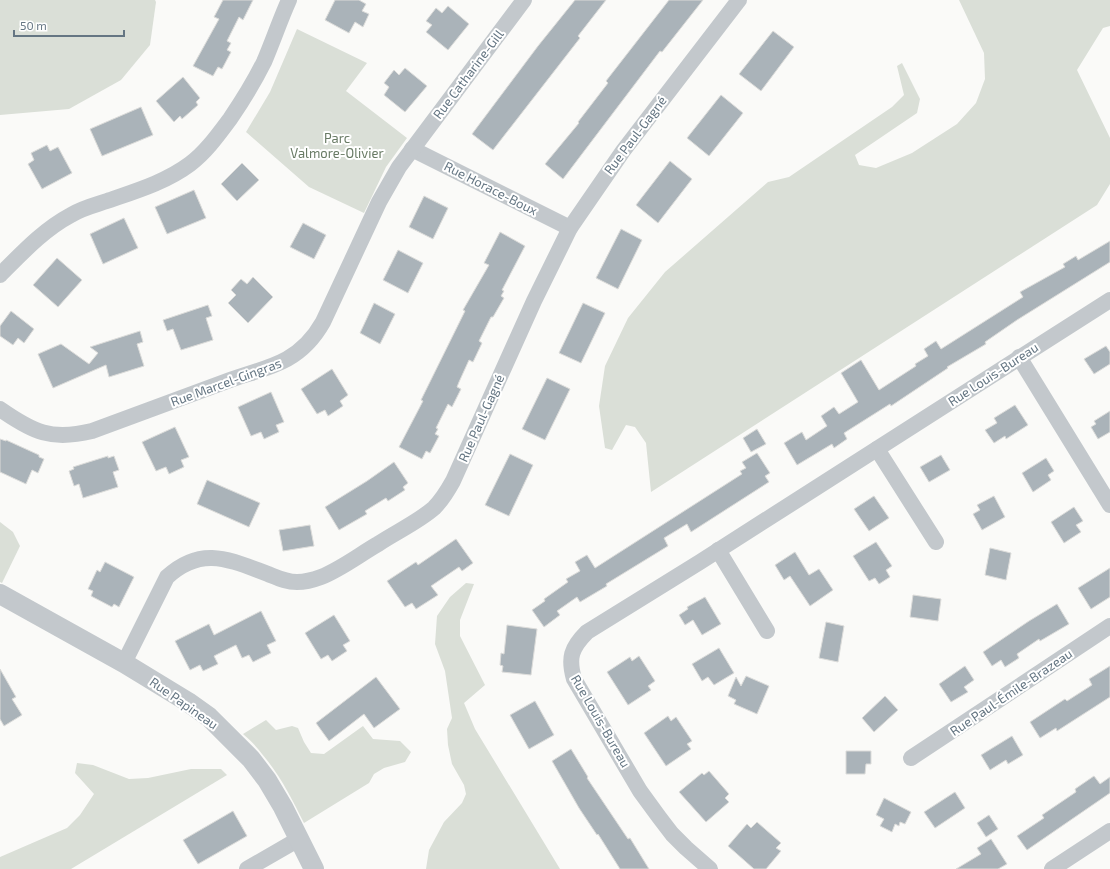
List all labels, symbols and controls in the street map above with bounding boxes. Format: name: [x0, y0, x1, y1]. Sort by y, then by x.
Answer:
scale bar: [14, 12, 124, 38]
text: 50 m: [20, 18, 47, 32]
street label: Rue Catharine-Gill: [429, 26, 507, 122]
street label: Rue Paul-Gagné: [600, 93, 670, 177]
park label: Parc Valmore-Olivier: [290, 130, 384, 161]
street label: Rue Horace-Boux: [442, 158, 540, 218]
street label: Rue Louis-Bureau: [945, 339, 1041, 409]
street label: Rue Marcel-Gingras: [168, 355, 284, 409]
street label: Rue Paul-Gagné: [455, 372, 507, 464]
street label: Rue Paul-Émile-Brazeau: [946, 644, 1075, 739]
street label: Rue Louis-Bureau: [568, 672, 634, 770]
street label: Rue Papineau: [147, 674, 221, 732]

